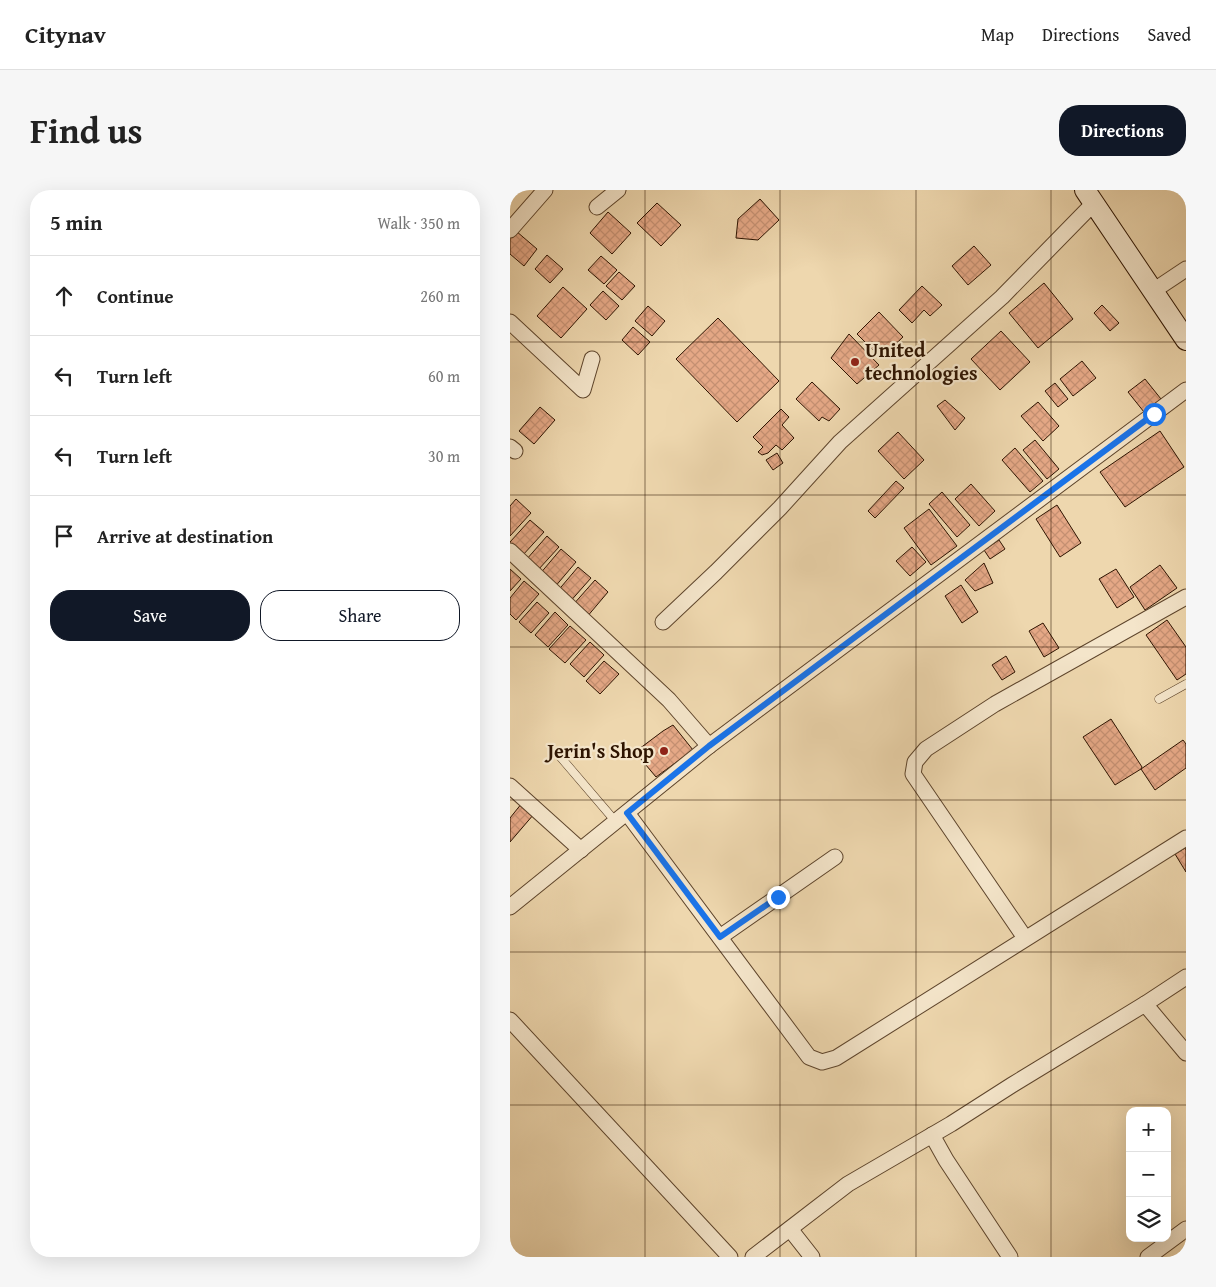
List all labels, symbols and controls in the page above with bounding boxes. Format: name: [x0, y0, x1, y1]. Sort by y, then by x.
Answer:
text: Citynav: [25, 17, 106, 52]
text: Map: [981, 21, 1014, 48]
text: Directions: [1042, 21, 1119, 48]
text: Saved: [1147, 21, 1191, 48]
text: Find us: [30, 105, 143, 156]
button: Directions: [1059, 105, 1186, 156]
text: 5 min: [50, 207, 102, 238]
text: Walk · 350 m: [377, 211, 460, 235]
icon: ahead: [50, 282, 78, 310]
text: Continue: [97, 282, 174, 310]
text: 260 m: [420, 284, 460, 308]
place label: United technologies: [865, 335, 978, 387]
marker: United technologies: [849, 356, 861, 368]
icon: left: [50, 362, 78, 390]
text: Turn left: [97, 362, 172, 390]
text: 60 m: [428, 364, 460, 388]
route start: [1143, 403, 1166, 426]
icon: left: [50, 442, 78, 470]
text: Turn left: [97, 442, 172, 470]
text: 30 m: [428, 444, 460, 468]
icon: arrive: [50, 522, 78, 550]
text: Arrive at destination: [97, 522, 273, 550]
button: Save: [50, 590, 250, 641]
button: Share: [260, 590, 460, 641]
place label: Jerin's Shop: [544, 736, 654, 765]
marker: Jerin's Shop: [658, 745, 670, 757]
route end: [767, 886, 790, 909]
map controls: [1126, 1107, 1171, 1242]
button: +: [1126, 1107, 1171, 1152]
button: −: [1126, 1152, 1171, 1197]
button: layers: [1126, 1197, 1171, 1242]

